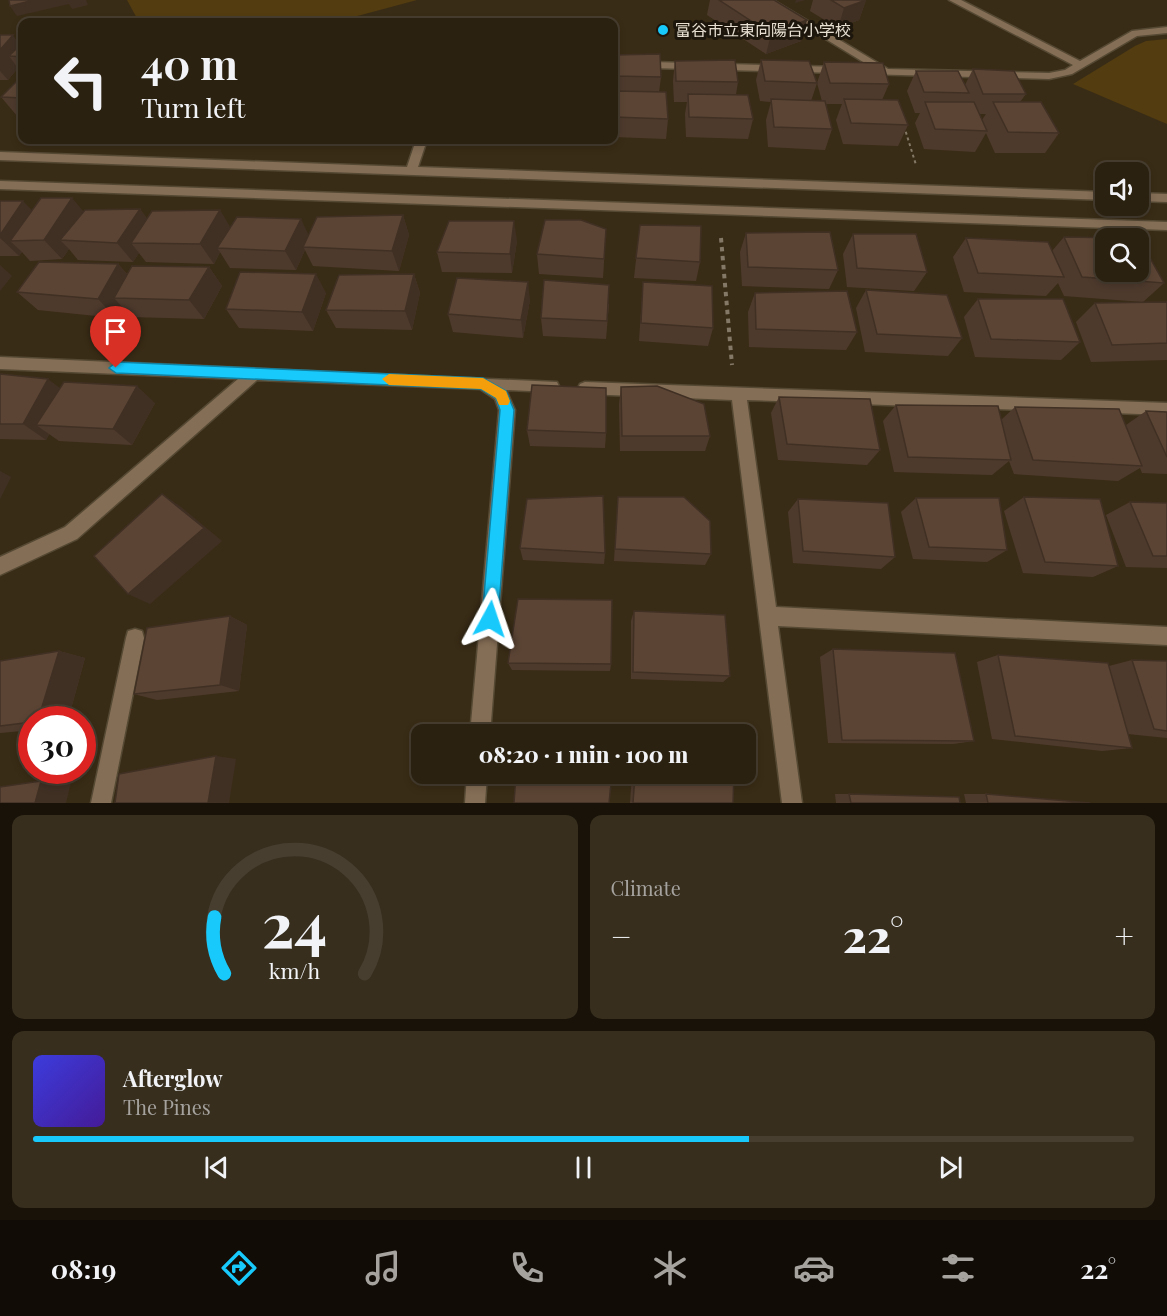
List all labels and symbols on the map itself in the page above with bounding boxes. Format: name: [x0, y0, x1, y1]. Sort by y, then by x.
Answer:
place label: 富谷市立東向陽台小学校: [675, 19, 851, 40]
marker: 富谷市立東向陽台小学校: [656, 23, 670, 37]
pin: [90, 306, 141, 368]
position arrow: [458, 587, 522, 651]
speed limit sign: 30: [18, 706, 96, 784]

